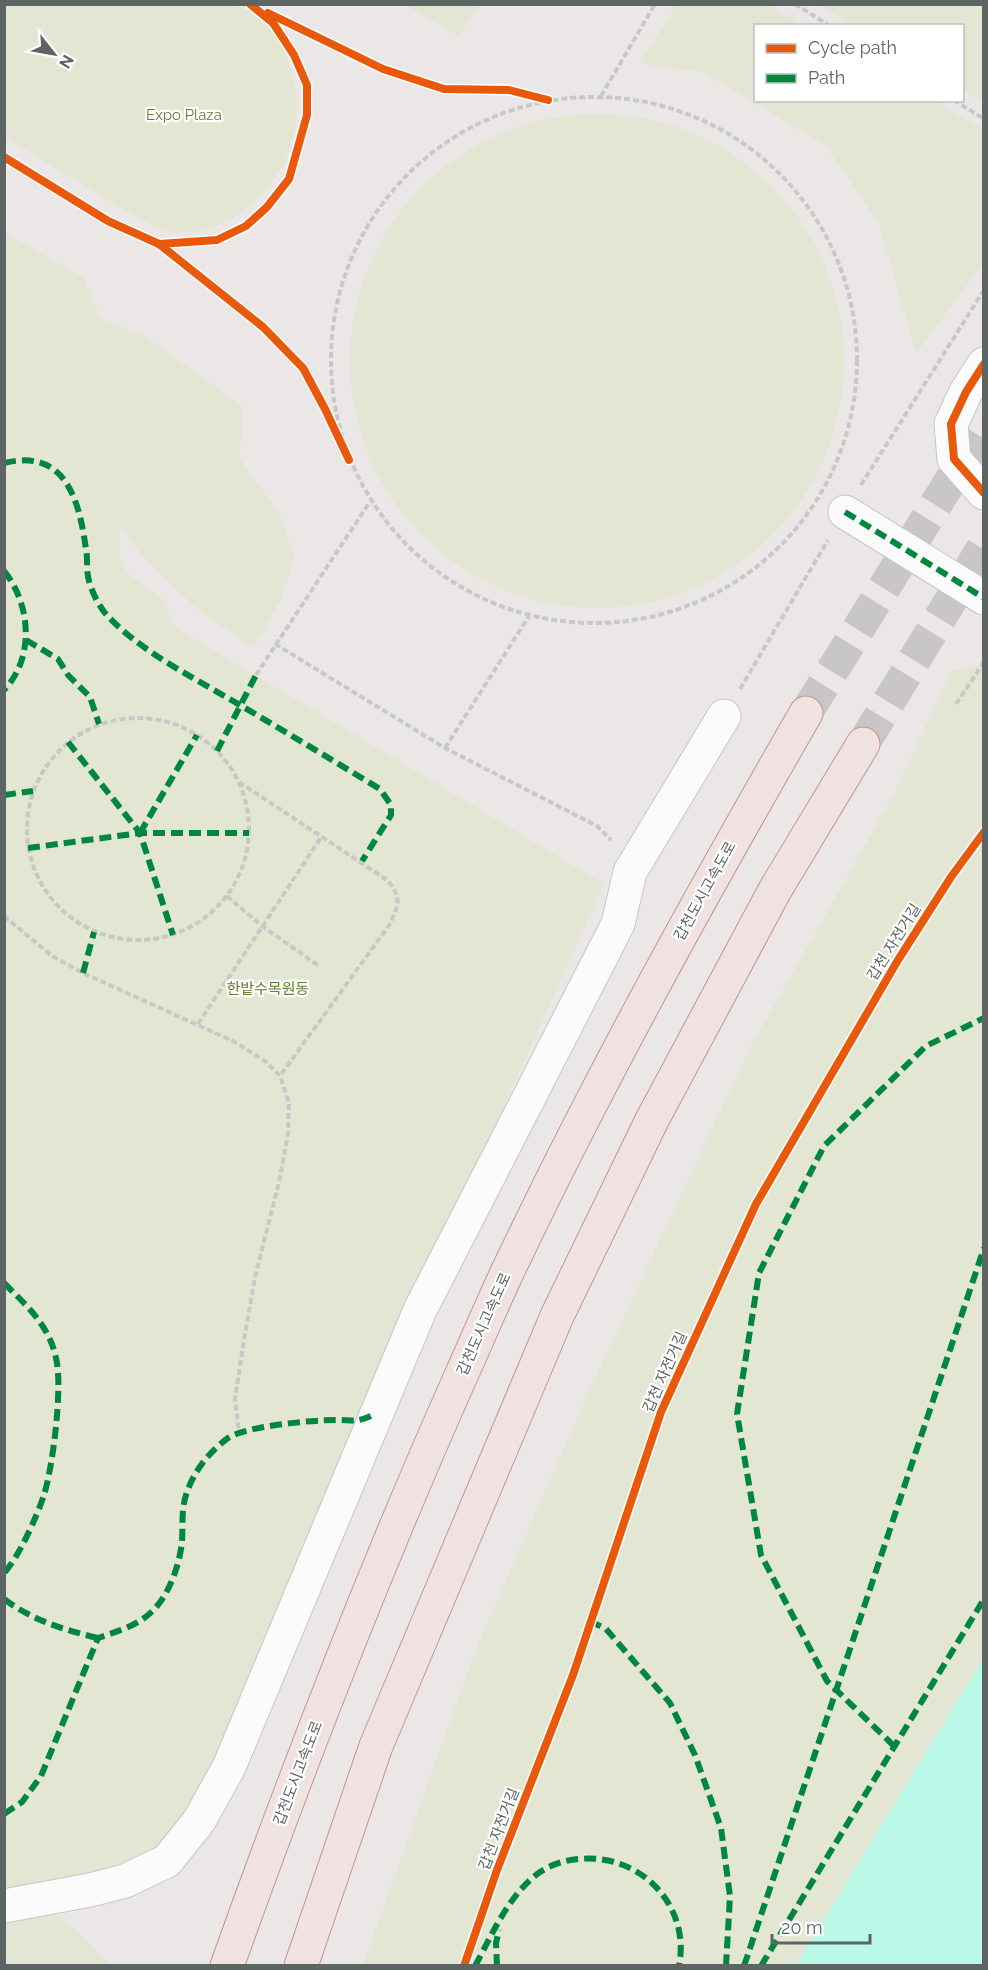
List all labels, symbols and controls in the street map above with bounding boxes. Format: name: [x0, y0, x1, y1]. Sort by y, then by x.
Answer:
north arrow: [24, 24, 84, 84]
legend: [754, 24, 964, 102]
text: Cycle path: [808, 37, 897, 58]
text: N: [55, 51, 78, 72]
text: Path: [808, 67, 845, 88]
park label: Expo Plaza: [146, 106, 222, 124]
street label: 갑천도시고속도로: [670, 838, 740, 944]
street label: 갑천 자전거길: [863, 900, 925, 984]
park label: 한밭수목원동: [227, 980, 309, 998]
street label: 갑천도시고속도로: [453, 1270, 515, 1378]
street label: 갑천 자전거길: [639, 1329, 691, 1415]
street label: 갑천도시고속도로: [270, 1718, 326, 1828]
street label: 갑천 자전거길: [475, 1785, 523, 1873]
scale bar: [772, 1907, 870, 1945]
text: 20 m: [781, 1917, 823, 1938]

